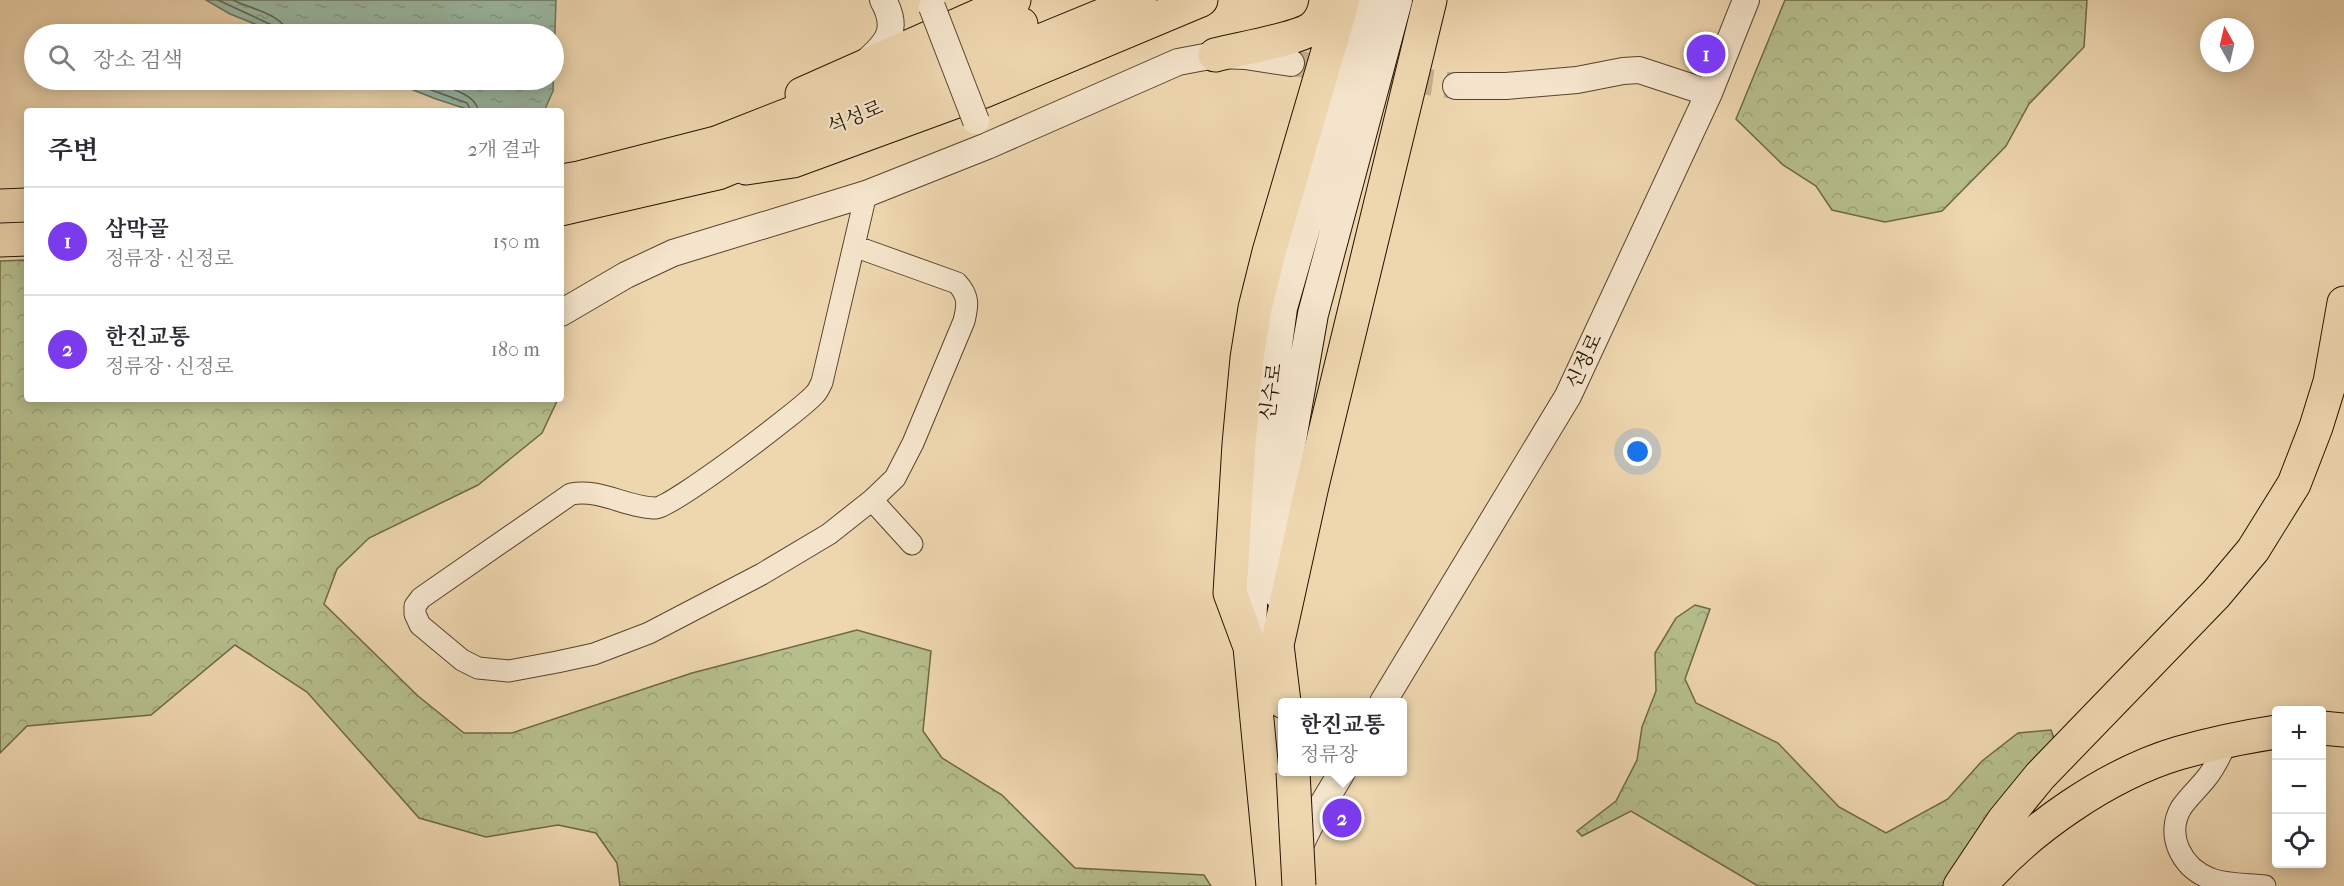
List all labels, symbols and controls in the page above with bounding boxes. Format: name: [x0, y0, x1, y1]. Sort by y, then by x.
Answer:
north arrow: [2200, 18, 2254, 72]
search box: [24, 24, 564, 90]
pin: 1: [1686, 32, 1726, 76]
icon: search: [45, 41, 78, 74]
text: 장소 검색: [93, 47, 183, 73]
street label: 석성로: [824, 95, 886, 139]
text: 주변: [48, 135, 98, 166]
text: 2개 결과: [467, 138, 540, 161]
text: 삼막골: [105, 216, 169, 242]
text: 1: [64, 230, 71, 253]
text: 150 m: [492, 230, 540, 253]
text: 정류장 · 신정로: [105, 247, 234, 270]
text: 한진교통: [105, 324, 190, 350]
street label: 신정로: [1561, 330, 1607, 392]
text: 2: [62, 338, 73, 361]
text: 180 m: [491, 338, 540, 361]
text: 정류장 · 신정로: [105, 355, 234, 378]
street label: 신수로: [1256, 362, 1286, 422]
your location: [1623, 437, 1652, 466]
popup: [1278, 698, 1407, 776]
map controls: [2272, 706, 2326, 868]
button: +: [2272, 706, 2326, 760]
text: 한진교통: [1300, 712, 1385, 738]
text: 정류장: [1300, 743, 1358, 766]
button: −: [2272, 760, 2326, 814]
pin: 2: [1322, 796, 1362, 840]
button: locate: [2272, 814, 2326, 868]

